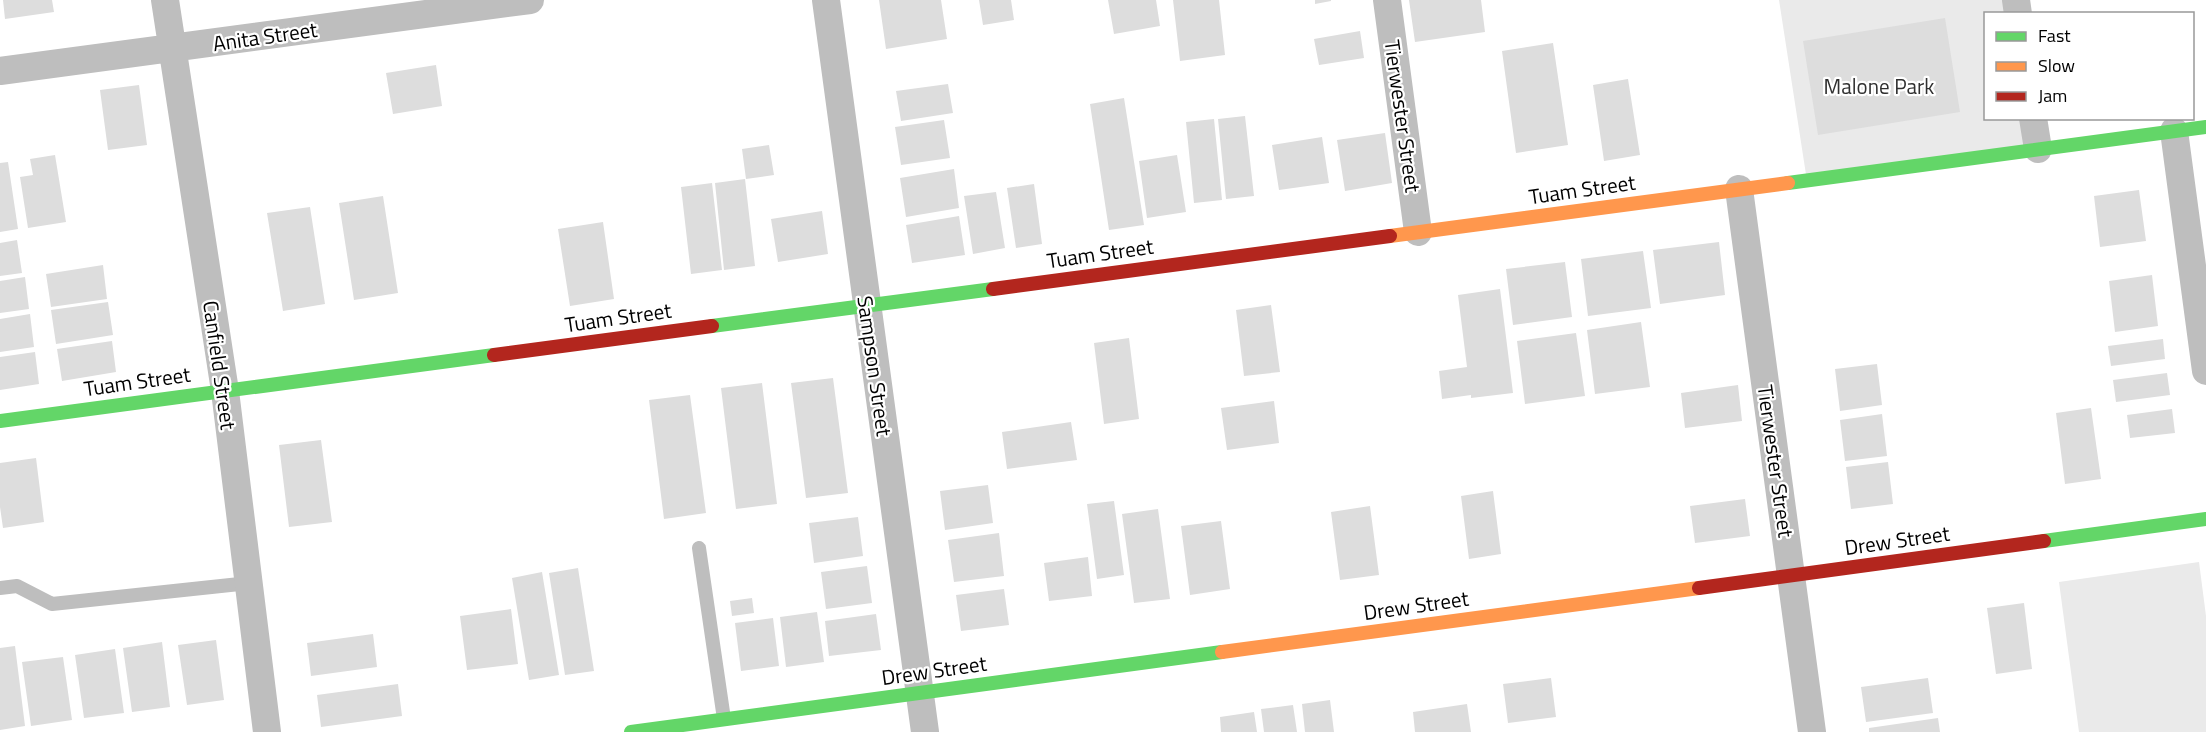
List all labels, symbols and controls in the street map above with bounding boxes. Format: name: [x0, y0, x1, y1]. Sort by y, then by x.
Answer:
legend: [1984, 12, 2194, 120]
street label: Anita Street: [211, 13, 320, 59]
text: Fast: [2038, 22, 2071, 49]
street label: Tierwester Street: [1376, 38, 1430, 195]
text: Slow: [2038, 52, 2075, 79]
park label: Malone Park: [1824, 70, 1934, 102]
text: Jam: [2038, 82, 2067, 109]
street label: Tuam Street: [1527, 166, 1638, 212]
street label: Tuam Street: [1045, 230, 1156, 276]
street label: Tuam Street: [563, 294, 674, 340]
street label: Sampson Street: [849, 294, 901, 439]
street label: Canfield Street: [195, 298, 245, 432]
street label: Tuam Street: [82, 358, 193, 404]
street label: Tierwester Street: [1749, 383, 1803, 540]
street label: Drew Street: [1842, 517, 1952, 563]
street label: Drew Street: [1361, 582, 1471, 628]
street label: Drew Street: [879, 647, 989, 693]

